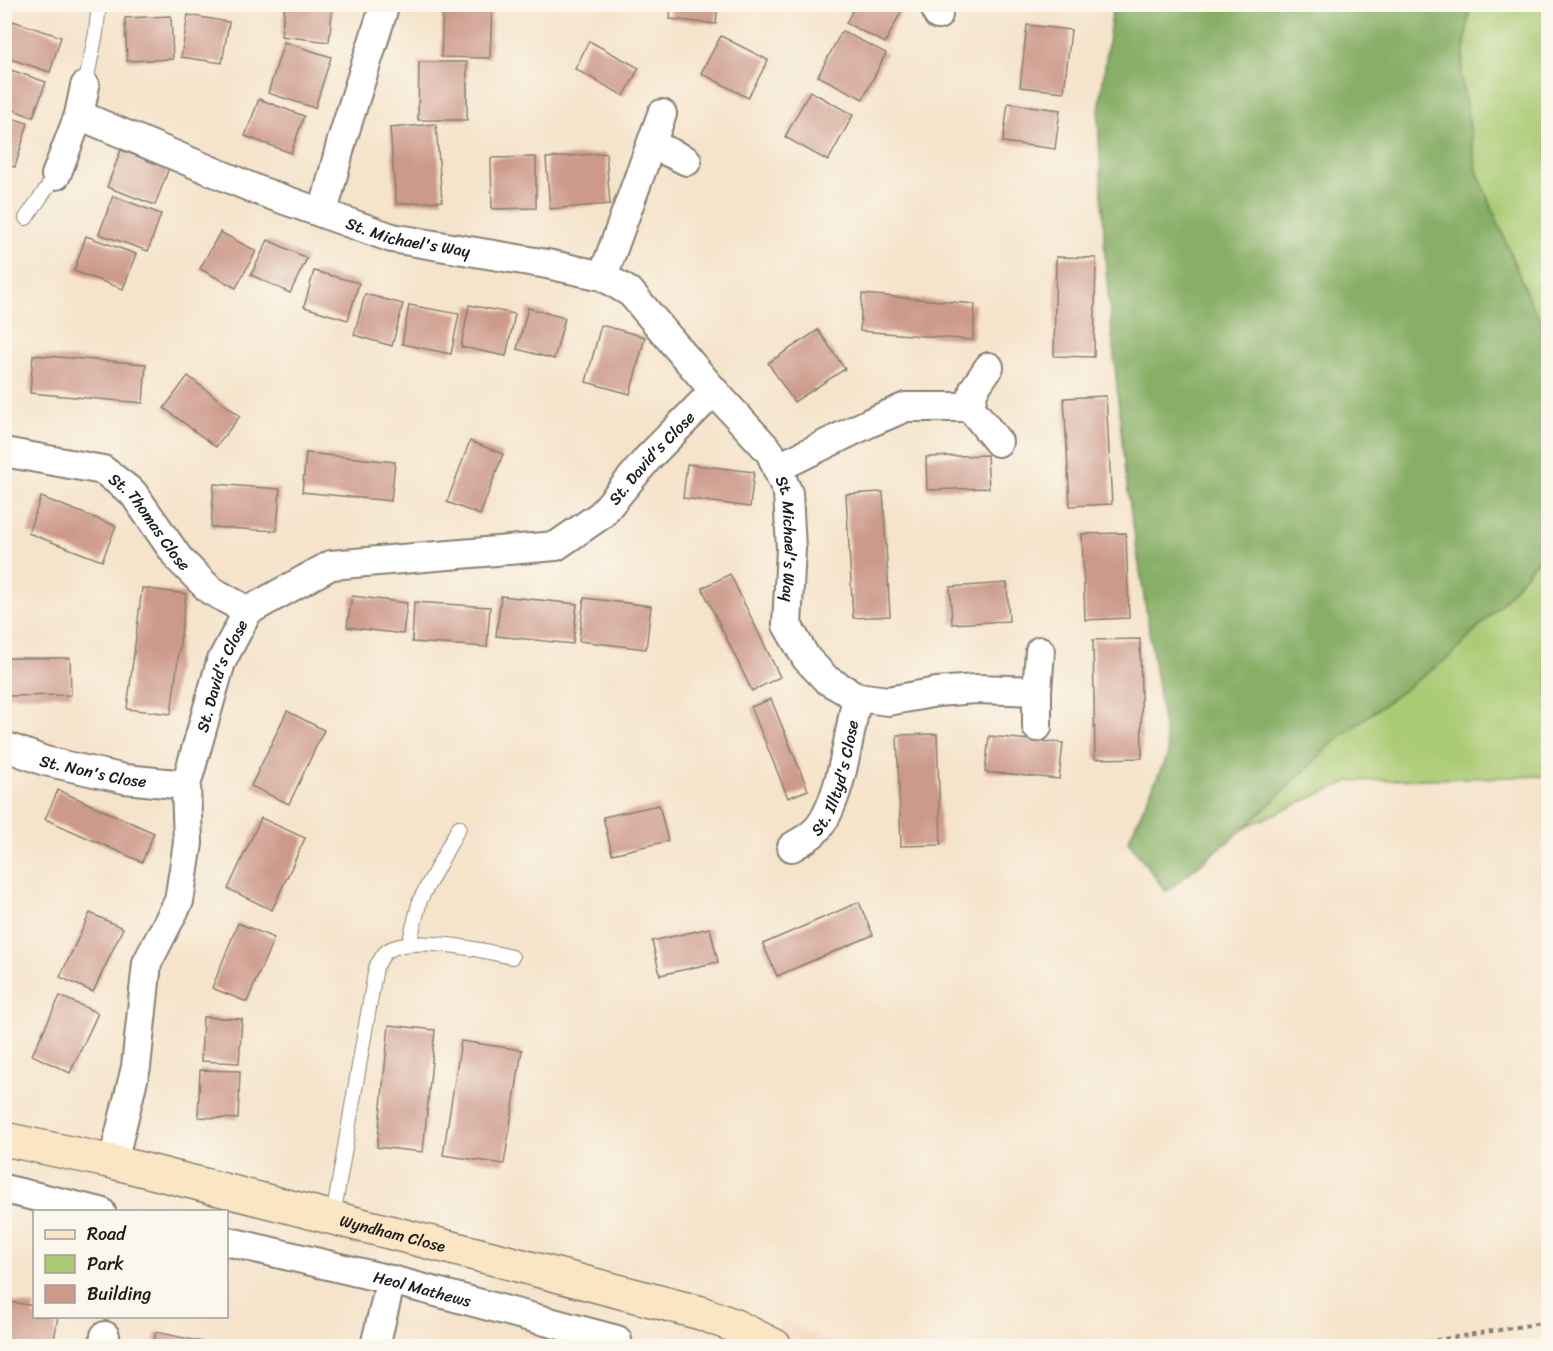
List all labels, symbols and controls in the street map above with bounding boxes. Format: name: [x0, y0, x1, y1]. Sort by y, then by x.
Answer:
street label: St. Michael's Way: [342, 208, 473, 266]
street label: St. David's Close: [600, 404, 702, 511]
street label: St. Thomas Close: [102, 465, 198, 578]
street label: St. Michael's Way: [767, 471, 806, 603]
street label: St. David's Close: [187, 614, 256, 735]
street label: St. Illtyd's Close: [803, 718, 867, 843]
street label: St. Non's Close: [37, 746, 148, 796]
street label: Wyndham Close: [337, 1206, 449, 1260]
legend: [33, 1210, 228, 1318]
text: Road: [87, 1218, 127, 1250]
text: Park: [87, 1248, 124, 1280]
street label: Heol Mathews: [370, 1262, 475, 1315]
text: Building: [87, 1278, 151, 1310]

